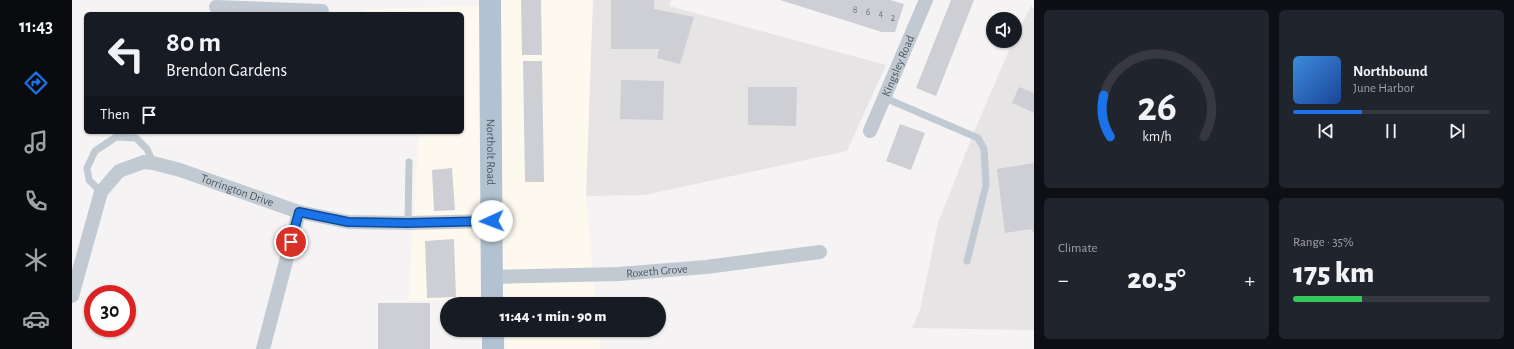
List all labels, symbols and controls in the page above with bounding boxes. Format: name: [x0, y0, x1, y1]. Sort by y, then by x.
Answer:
house number: 8: [853, 5, 858, 15]
house number: 6: [866, 7, 871, 17]
house number: 4: [879, 9, 884, 19]
map controls: [986, 12, 1022, 48]
button: sound: [986, 12, 1022, 48]
house number: 2: [891, 13, 896, 23]
text: 11:43: [19, 18, 53, 36]
icon: left: [100, 28, 152, 80]
text: 80 m: [166, 29, 221, 57]
street label: Kingsley Road: [880, 33, 916, 98]
text: Brendon Gardens: [166, 62, 287, 80]
text: Northbound: [1353, 64, 1428, 79]
icon: directions: [22, 69, 50, 97]
text: June Harbor: [1353, 82, 1414, 95]
text: 26: [1137, 87, 1176, 128]
icon: arrive: [138, 104, 160, 126]
text: Then: [100, 107, 130, 122]
street label: Northolt Road: [485, 119, 497, 185]
icon: previous: [1315, 120, 1337, 142]
icon: pause: [1380, 120, 1402, 142]
icon: next: [1446, 120, 1468, 142]
icon: music: [22, 128, 50, 156]
text: km/h: [1142, 130, 1171, 144]
street label: Torrington Drive: [199, 172, 275, 209]
icon: phone: [22, 187, 50, 215]
position arrow: [471, 200, 513, 242]
pin: [274, 225, 308, 259]
icon: arrive: [280, 231, 302, 253]
text: Range · 35%: [1293, 236, 1354, 249]
text: Climate: [1058, 242, 1097, 255]
icon: climate: [22, 246, 50, 274]
text: 175 km: [1293, 258, 1374, 288]
street label: Roxeth Grove: [626, 263, 688, 279]
text: 20.5°: [1127, 264, 1186, 294]
text: −: [1058, 269, 1069, 291]
text: +: [1244, 269, 1255, 291]
speed limit sign: 30: [84, 285, 136, 337]
icon: car: [22, 305, 50, 333]
text: 11:44 · 1 min · 90 m: [500, 309, 606, 324]

